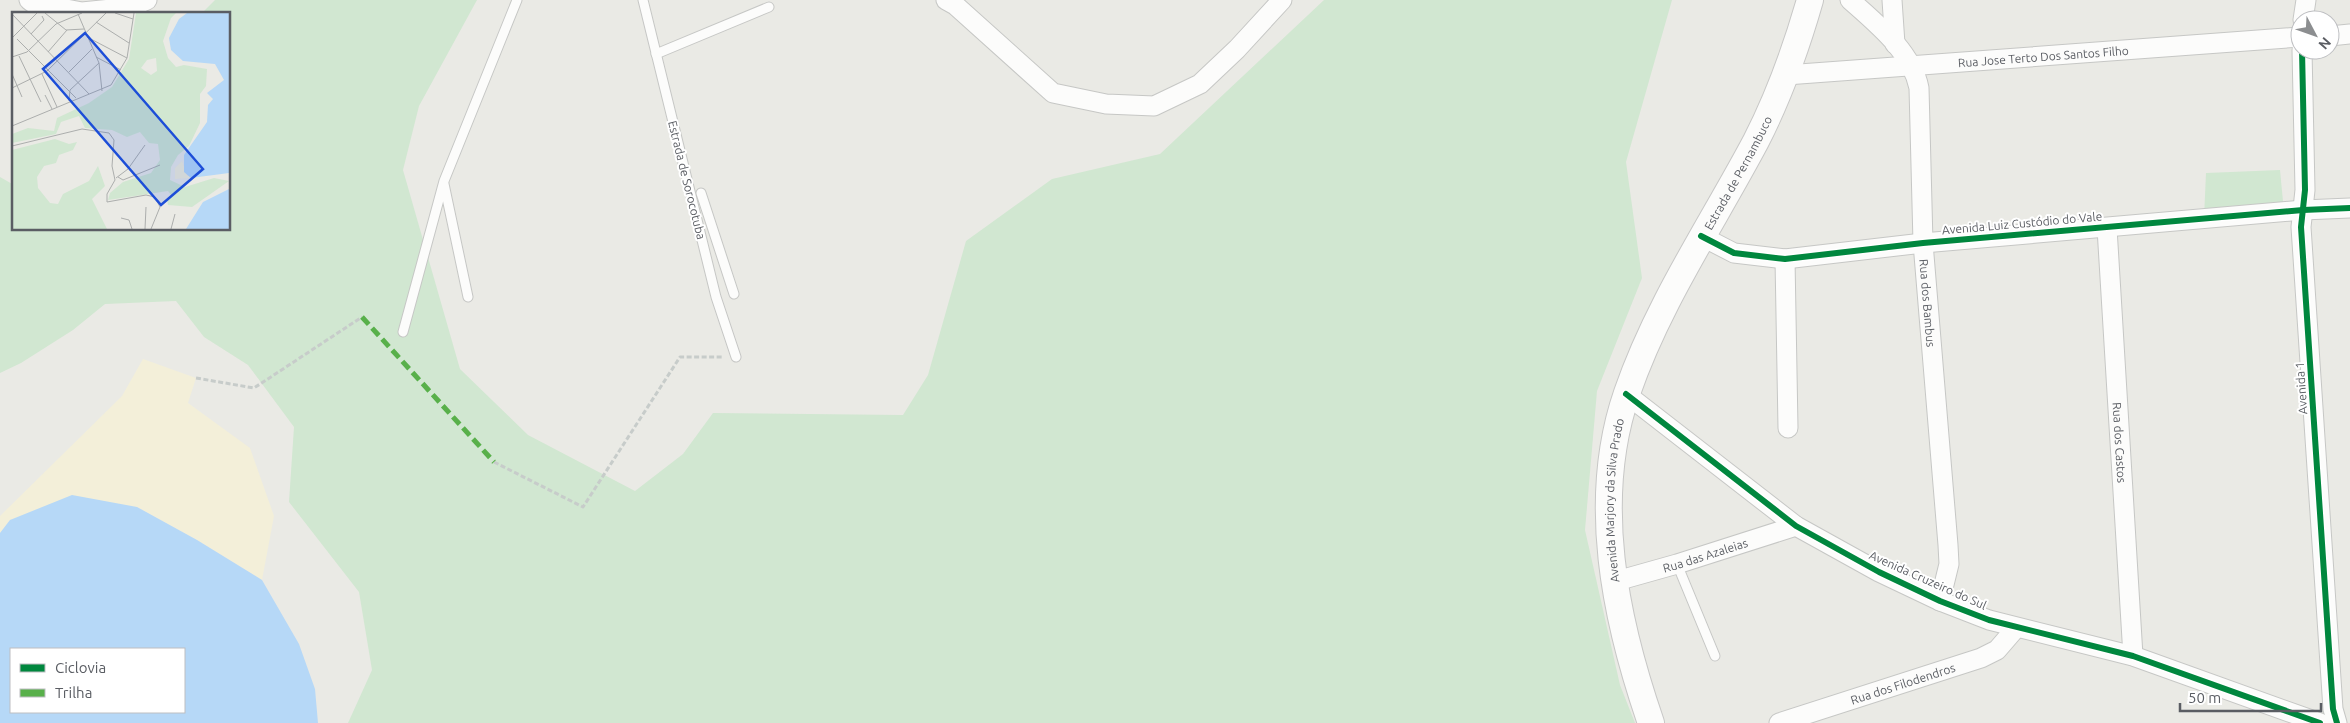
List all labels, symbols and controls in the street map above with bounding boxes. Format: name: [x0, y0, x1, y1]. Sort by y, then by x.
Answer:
north arrow: [2290, 10, 2340, 60]
inset map: [12, 12, 230, 230]
text: N: [2315, 34, 2334, 53]
street label: Rua Jose Terto Dos Santos Filho: [1957, 43, 2129, 69]
street label: Estrada de Pernambuco: [1701, 114, 1774, 232]
street label: Estrada de Sorocotuba: [666, 119, 708, 241]
street label: Avenida Luiz Custódio do Vale: [1941, 210, 2103, 236]
street label: Rua dos Bambus: [1918, 258, 1938, 348]
street label: Avenida 1: [2293, 361, 2309, 415]
street label: Rua dos Castos: [2111, 402, 2129, 483]
street label: Avenida Marjory da Silva Prado: [1602, 417, 1626, 583]
street label: Rua das Azaleias: [1661, 535, 1749, 574]
street label: Avenida Cruzeiro do Sul: [1867, 548, 1989, 612]
legend: [10, 648, 185, 713]
text: Ciclovia: [55, 659, 106, 676]
street label: Rua dos Filodendros: [1849, 660, 1957, 706]
scale bar: [2180, 680, 2321, 712]
text: Trilha: [55, 684, 92, 701]
text: 50 m: [2188, 689, 2221, 706]

